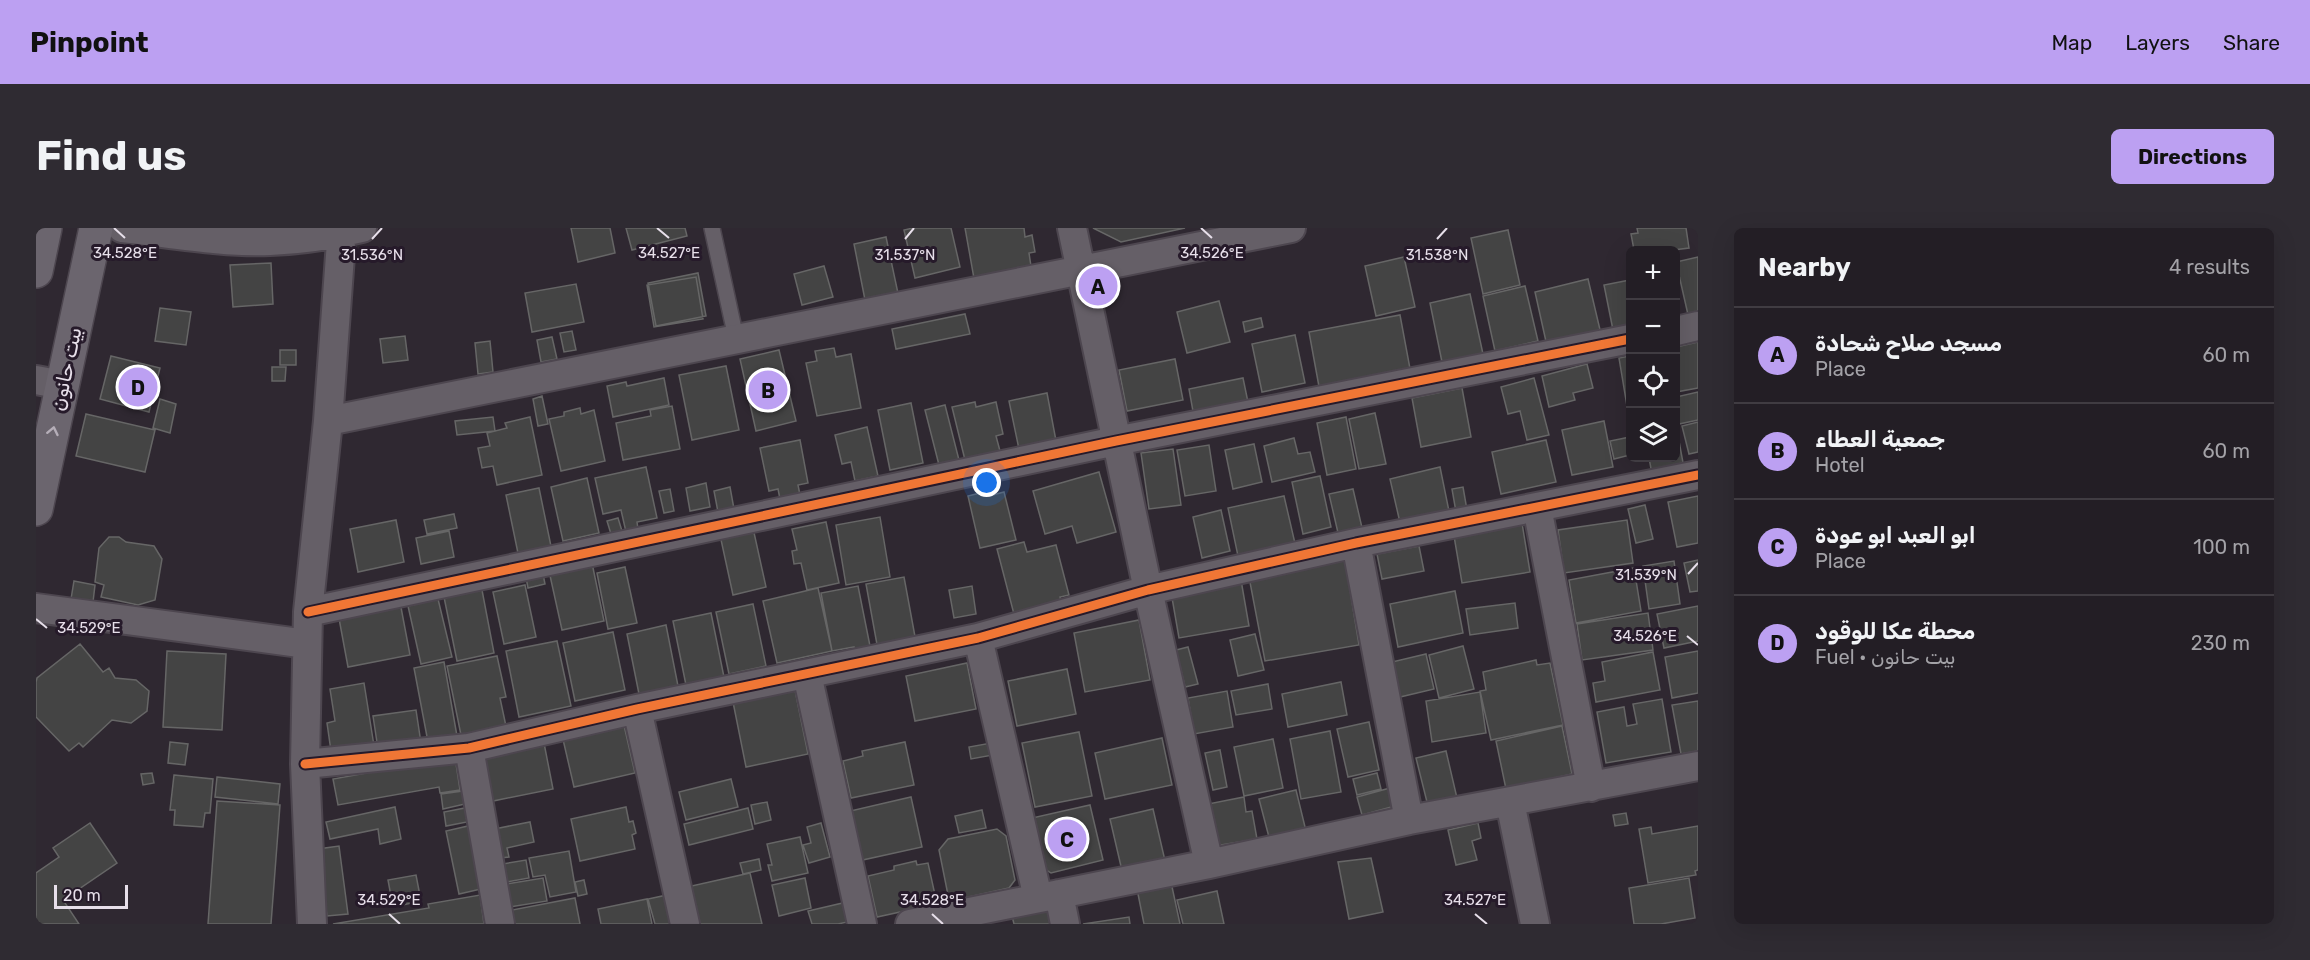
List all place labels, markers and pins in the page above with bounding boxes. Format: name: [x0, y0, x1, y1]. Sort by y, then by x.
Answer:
pin: A: [1078, 264, 1118, 308]
pin: D: [118, 364, 158, 410]
pin: B: [748, 368, 788, 412]
pin: C: [1048, 816, 1086, 862]

